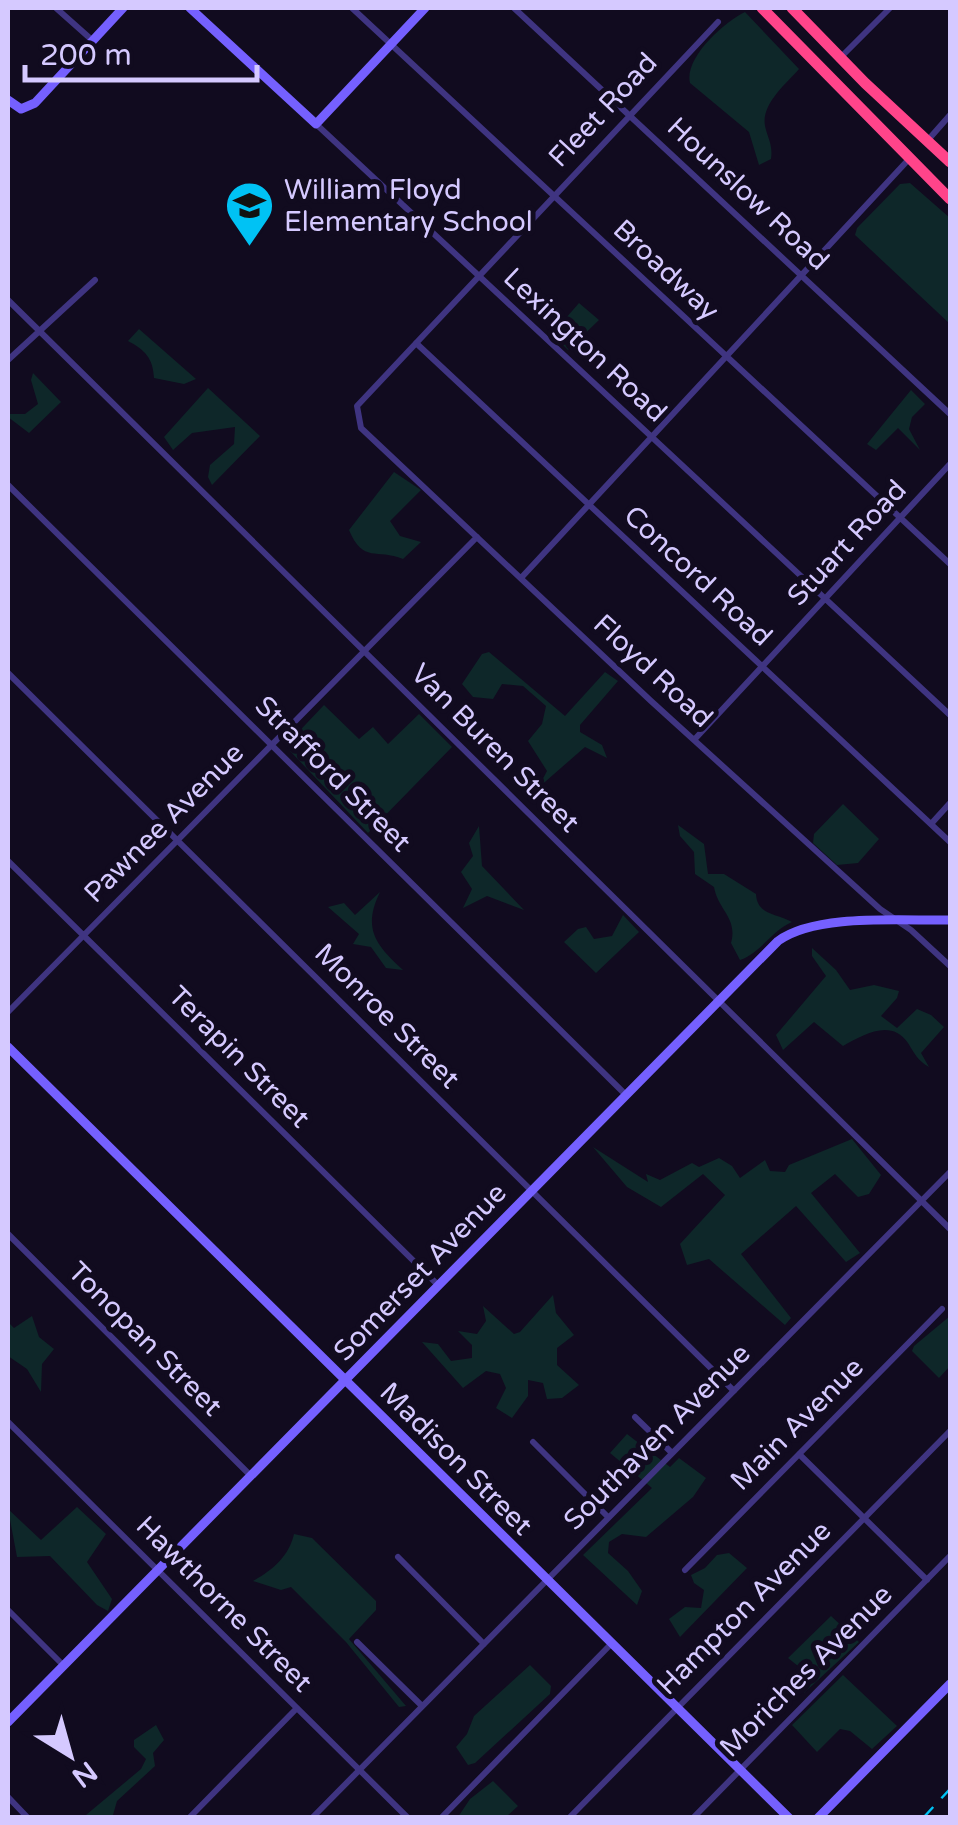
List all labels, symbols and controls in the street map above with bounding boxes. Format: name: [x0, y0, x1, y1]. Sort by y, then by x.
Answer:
scale bar: [25, 20, 258, 82]
text: 200 m: [40, 37, 132, 74]
street label: Fleet Road: [542, 46, 664, 174]
street label: Hounslow Road: [660, 110, 836, 278]
place label: William Floyd Elementary School: [284, 173, 533, 239]
school or university icon: William Floyd Elementary School: [223, 180, 275, 248]
street label: Broadway: [606, 212, 726, 328]
street label: Lexington Road: [496, 261, 674, 429]
street label: Stuart Road: [780, 473, 914, 613]
street label: Concord Road: [617, 499, 779, 653]
street label: Floyd Road: [586, 607, 720, 735]
street label: Van Buren Street: [404, 657, 587, 840]
street label: Strafford Street: [248, 689, 418, 859]
street label: Pawnee Avenue: [77, 736, 251, 910]
street label: Monroe Street: [307, 936, 467, 1096]
street label: Terapin Street: [161, 979, 317, 1135]
street label: Somerset Avenue: [326, 1176, 514, 1368]
street label: Tonopan Street: [61, 1255, 229, 1423]
street label: Southaven Avenue: [557, 1337, 757, 1537]
street label: Main Avenue: [723, 1350, 871, 1498]
street label: Madison Street: [372, 1375, 540, 1543]
street label: Hawthorne Street: [129, 1509, 319, 1699]
street label: Hampton Avenue: [650, 1514, 838, 1702]
street label: Moriches Avenue: [713, 1578, 899, 1764]
north arrow: [20, 1705, 120, 1805]
text: N: [65, 1754, 104, 1795]

